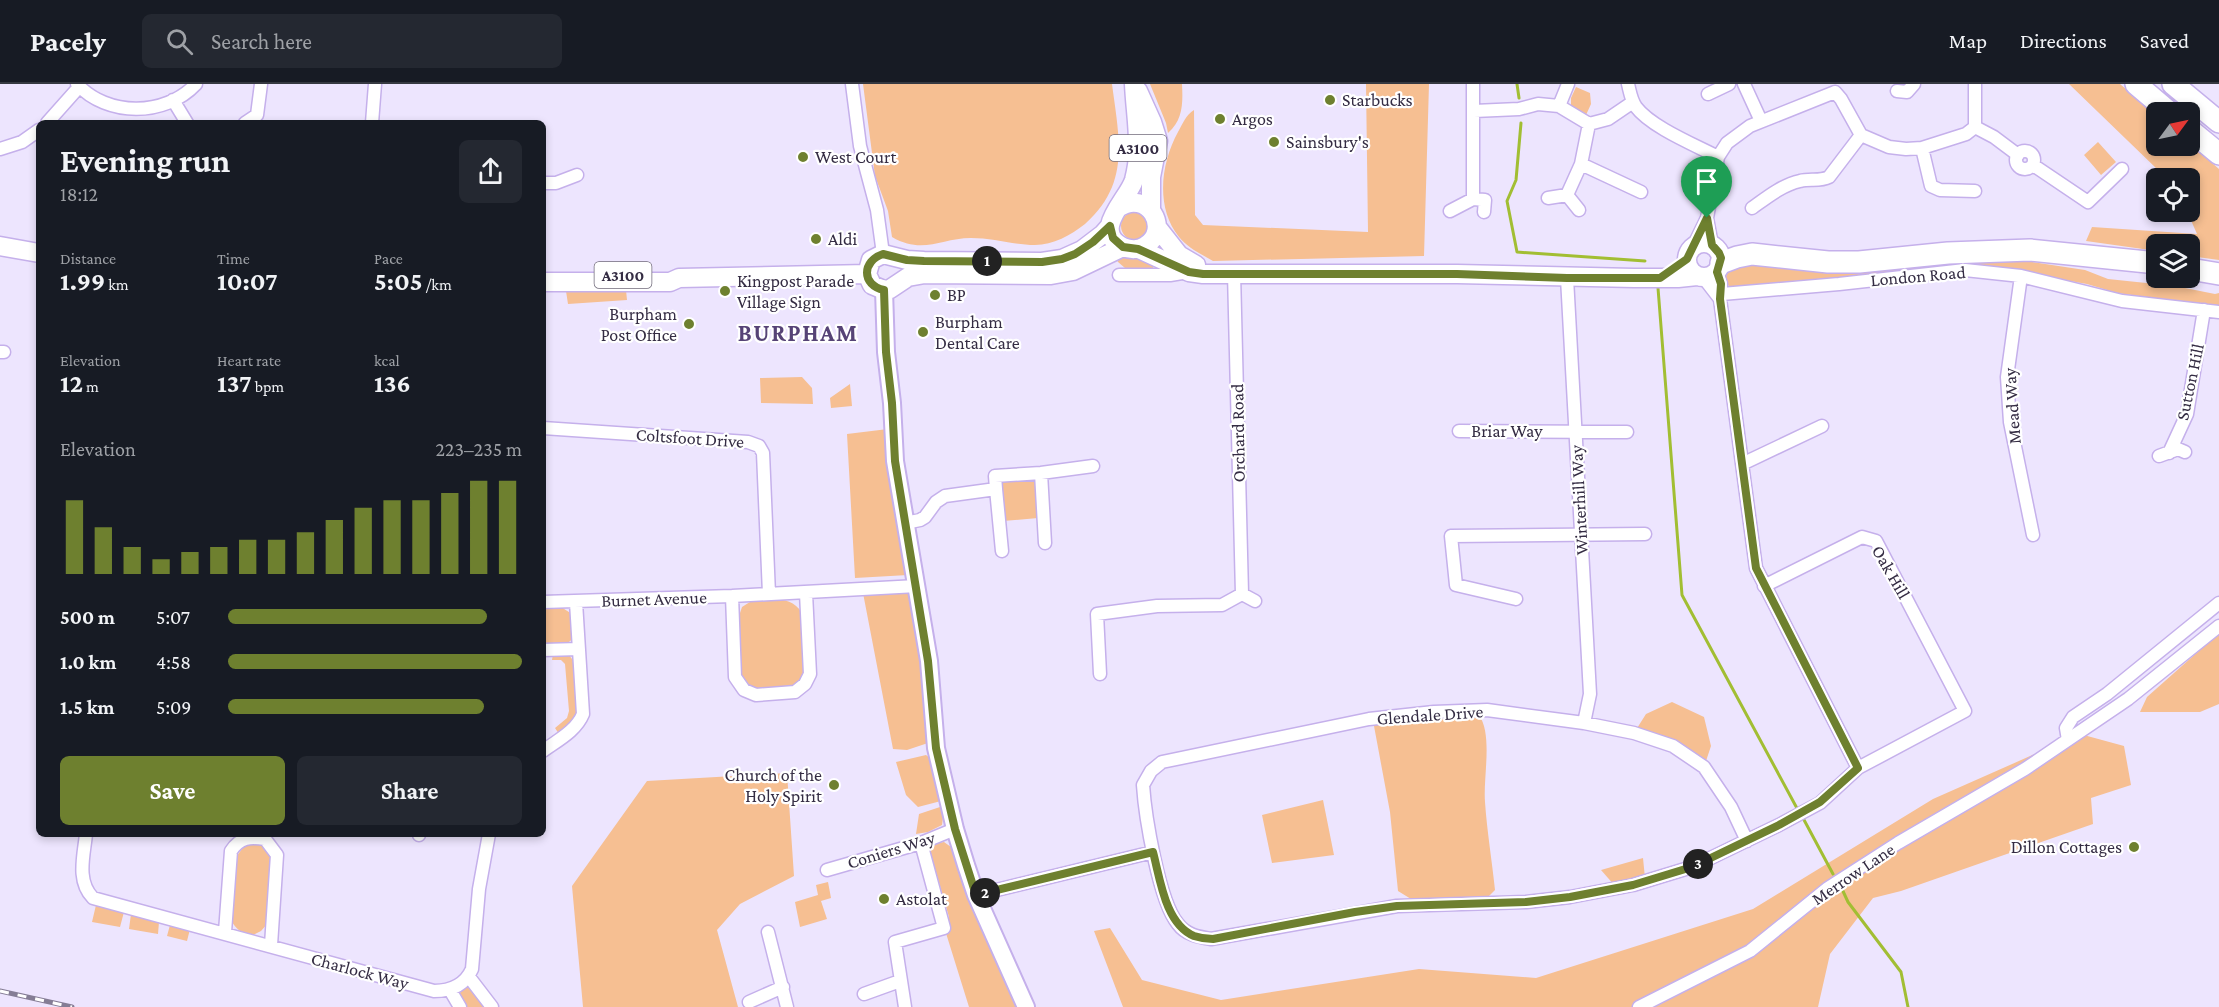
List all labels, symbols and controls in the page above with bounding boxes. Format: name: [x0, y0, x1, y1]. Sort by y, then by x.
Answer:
search box: [142, 14, 562, 68]
icon: search: [163, 25, 196, 58]
text: Pacely: [30, 26, 106, 57]
text: Search here: [211, 29, 312, 54]
text: Map: [1949, 29, 1987, 53]
text: Directions: [2020, 29, 2107, 53]
text: Saved: [2140, 29, 2189, 53]
place label: Starbucks: [1342, 90, 1413, 110]
marker: Starbucks: [1323, 93, 1337, 107]
north arrow: [2146, 102, 2200, 156]
map controls: [2146, 102, 2200, 288]
place label: Argos: [1232, 109, 1273, 129]
marker: Argos: [1213, 112, 1227, 126]
place label: Sainsbury's: [1286, 132, 1369, 152]
road number: A3100: [1110, 135, 1166, 161]
marker: Sainsbury's: [1267, 135, 1281, 149]
button: share: [459, 140, 522, 203]
text: Evening run: [60, 142, 230, 179]
place label: West Court: [815, 147, 897, 167]
marker: West Court: [796, 150, 810, 164]
pin: [1681, 156, 1732, 218]
icon: arrive: [1690, 165, 1723, 198]
button: locate: [2146, 168, 2200, 222]
text: 18:12: [60, 183, 98, 205]
place label: Aldi: [828, 229, 857, 249]
marker: Aldi: [809, 232, 823, 246]
button: layers: [2146, 234, 2200, 288]
pin: 1: [972, 246, 1002, 276]
text: Distance: [60, 250, 116, 267]
text: Time: [217, 250, 250, 267]
text: Pace: [374, 250, 403, 267]
text: 1: [984, 252, 990, 269]
road number: A3100: [594, 262, 652, 288]
street label: London Road: [1870, 262, 1967, 290]
text: 1.99: [60, 267, 105, 296]
text: 10:07: [217, 267, 278, 296]
text: 5:05: [374, 267, 423, 296]
place label: Kingpost Parade Village Sign: [737, 271, 854, 312]
text: km: [105, 276, 129, 293]
text: /km: [423, 276, 452, 293]
marker: Kingpost Parade Village Sign: [718, 284, 732, 298]
place label: BP: [947, 285, 966, 305]
marker: BP: [928, 288, 942, 302]
place label: Burpham Post Office: [601, 304, 678, 345]
place label: Burpham Dental Care: [935, 312, 1020, 353]
marker: Burpham Post Office: [682, 317, 696, 331]
district label: BURPHAM: [738, 319, 858, 346]
marker: Burpham Dental Care: [916, 325, 930, 339]
street label: Sutton Hill: [2172, 342, 2208, 422]
text: Elevation: [60, 352, 121, 369]
text: Heart rate: [217, 352, 281, 369]
text: kcal: [374, 352, 400, 369]
street label: Mead Way: [1999, 367, 2025, 445]
text: 12: [60, 369, 83, 398]
text: 137: [217, 369, 252, 398]
text: 136: [374, 369, 411, 398]
text: m: [83, 378, 99, 395]
text: bpm: [252, 378, 284, 395]
street label: Orchard Road: [1227, 383, 1249, 483]
street label: Briar Way: [1471, 421, 1543, 441]
street label: Coltsfoot Drive: [635, 424, 745, 452]
text: Elevation: [60, 438, 136, 460]
text: 223–235 m: [435, 438, 522, 460]
street label: Winterhill Way: [1566, 444, 1592, 556]
street label: Oak Hill: [1868, 542, 1914, 602]
street label: Burnet Avenue: [601, 587, 707, 611]
text: 500 m: [60, 606, 115, 628]
text: 5:07: [156, 606, 190, 628]
text: 1.0 km: [60, 651, 116, 673]
text: 4:58: [156, 651, 191, 673]
text: 1.5 km: [60, 696, 115, 718]
text: 5:09: [156, 696, 191, 718]
street label: Glendale Drive: [1376, 701, 1484, 729]
button: Save: [60, 756, 285, 825]
button: Share: [297, 756, 522, 825]
place label: Church of the Holy Spirit: [725, 765, 823, 806]
marker: Church of the Holy Spirit: [827, 778, 841, 792]
street label: Coniers Way: [845, 827, 938, 873]
place label: Dillon Cottages: [2011, 837, 2122, 857]
street label: Merrow Lane: [1808, 839, 1898, 909]
marker: Dillon Cottages: [2127, 840, 2141, 854]
pin: 3: [1683, 849, 1713, 879]
text: 3: [1694, 855, 1702, 872]
pin: 2: [970, 878, 1000, 908]
text: 2: [981, 884, 989, 901]
place label: Astolat: [896, 889, 948, 909]
marker: Astolat: [877, 892, 891, 906]
street label: Charlock Way: [309, 948, 412, 994]

